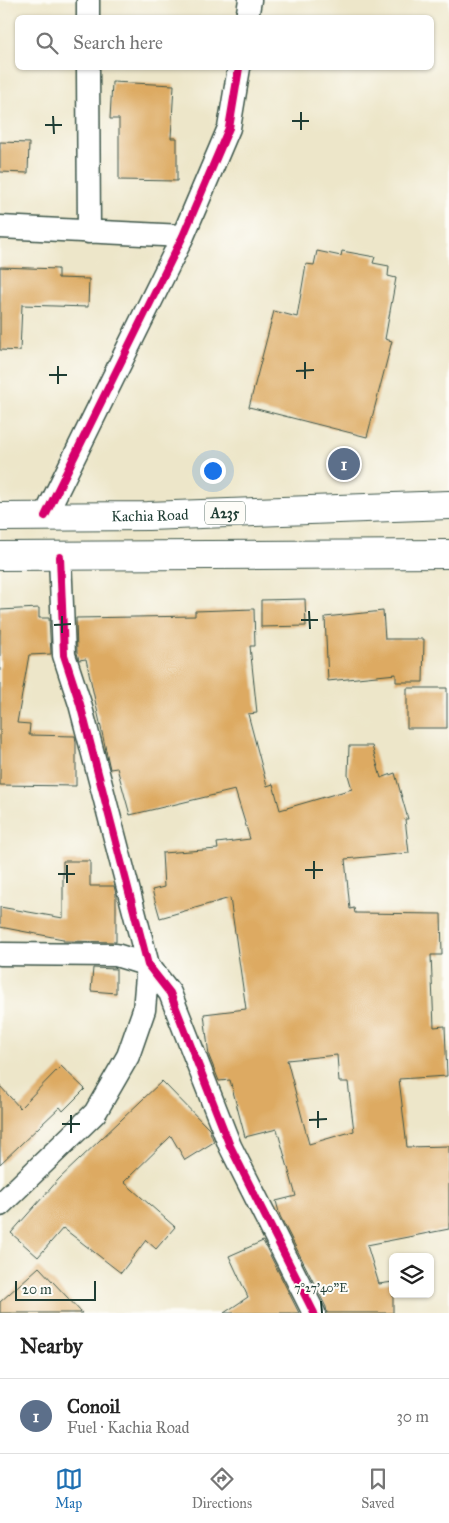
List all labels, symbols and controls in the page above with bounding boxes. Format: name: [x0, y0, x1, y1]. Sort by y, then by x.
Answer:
search box: [15, 15, 434, 70]
icon: search: [33, 29, 61, 57]
text: Search here: [73, 31, 163, 54]
pin: 1: [328, 445, 360, 483]
your location: [200, 458, 226, 484]
road number: A235: [205, 502, 245, 524]
street label: Kachia Road: [111, 506, 189, 525]
map controls: [389, 1253, 434, 1298]
button: layers: [389, 1253, 434, 1298]
scale bar: [15, 1278, 96, 1301]
text: 20 m: [22, 1281, 52, 1298]
text: 7°27'40"E: [294, 1281, 348, 1295]
text: Nearby: [20, 1333, 83, 1359]
text: Conoil: [67, 1395, 120, 1418]
text: 1: [33, 1407, 39, 1426]
text: 30 m: [396, 1407, 429, 1426]
text: Fuel · Kachia Road: [67, 1418, 190, 1437]
tab: Map: [55, 1465, 83, 1512]
tab: Directions: [192, 1465, 252, 1512]
tab: Saved: [361, 1465, 394, 1512]

